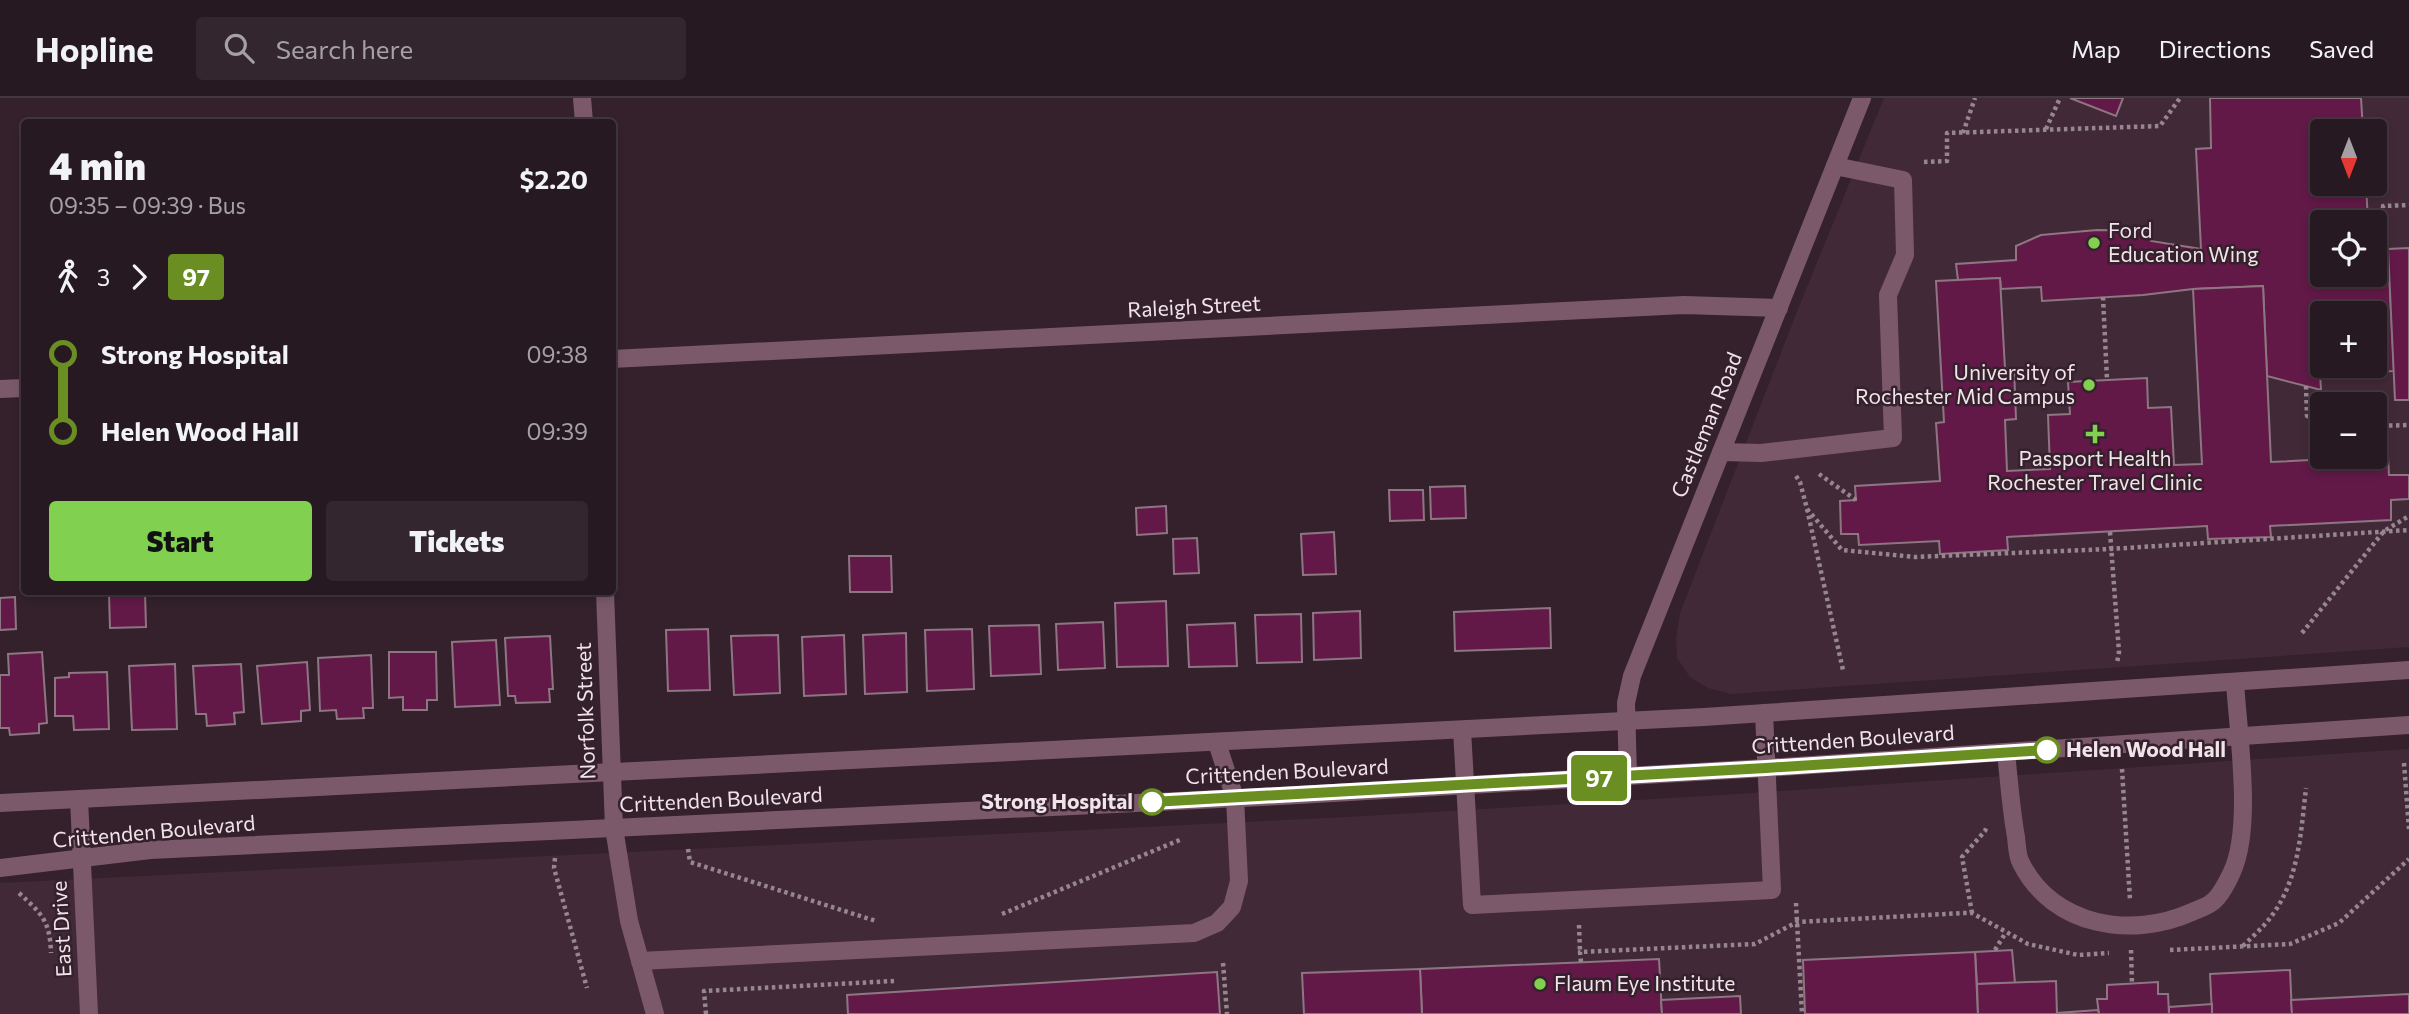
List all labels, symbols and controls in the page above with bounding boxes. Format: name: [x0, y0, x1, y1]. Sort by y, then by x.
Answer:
search box: [196, 17, 686, 80]
text: Hopline: [35, 28, 154, 69]
icon: search: [220, 29, 258, 67]
text: Search here: [276, 33, 413, 64]
text: Map: [2071, 34, 2121, 63]
text: Directions: [2159, 34, 2271, 63]
text: Saved: [2309, 34, 2374, 63]
north arrow: [2310, 119, 2387, 196]
map controls: [2310, 119, 2387, 469]
text: 4 min: [49, 141, 146, 188]
text: $2.20: [519, 163, 588, 194]
text: 09:35 – 09:39 · Bus: [49, 191, 246, 219]
button: locate: [2310, 210, 2387, 287]
place label: Ford Education Wing: [2108, 217, 2259, 266]
marker: Ford Education Wing: [2086, 235, 2102, 251]
icon: walk: [49, 258, 87, 296]
icon: forward: [120, 258, 158, 296]
text: 97: [182, 262, 210, 291]
text: 3: [97, 263, 110, 291]
street label: Raleigh Street: [1127, 290, 1261, 321]
button: +: [2310, 301, 2387, 378]
text: Strong Hospital: [101, 338, 289, 369]
text: 09:38: [527, 340, 588, 368]
street label: Castleman Road: [1665, 348, 1746, 501]
place label: University of Rochester Mid Campus: [1855, 359, 2076, 408]
marker: University of Rochester Mid Campus: [2081, 377, 2097, 393]
button: −: [2310, 392, 2387, 469]
text: Helen Wood Hall: [101, 415, 299, 446]
text: 09:39: [527, 417, 588, 445]
marker: Passport Health Rochester Travel Clinic: [2085, 424, 2105, 444]
place label: Passport Health Rochester Travel Clinic: [1987, 445, 2203, 494]
button: Start: [49, 501, 312, 581]
button: Tickets: [326, 501, 588, 581]
street label: Norfolk Street: [570, 642, 599, 780]
street label: Crittenden Boulevard: [1751, 719, 1955, 758]
place label: Helen Wood Hall: [2066, 736, 2226, 761]
marker: Helen Wood Hall: [2034, 737, 2060, 763]
street label: Crittenden Boulevard: [1185, 753, 1389, 788]
line badge: 97: [1568, 755, 1630, 801]
text: 97: [1585, 763, 1613, 792]
street label: Crittenden Boulevard: [619, 781, 823, 816]
place label: Strong Hospital: [981, 788, 1133, 813]
marker: Strong Hospital: [1139, 789, 1165, 815]
street label: Crittenden Boulevard: [52, 809, 256, 852]
street label: East Drive: [45, 880, 76, 978]
place label: Flaum Eye Institute: [1554, 970, 1735, 995]
marker: Flaum Eye Institute: [1532, 976, 1548, 992]

